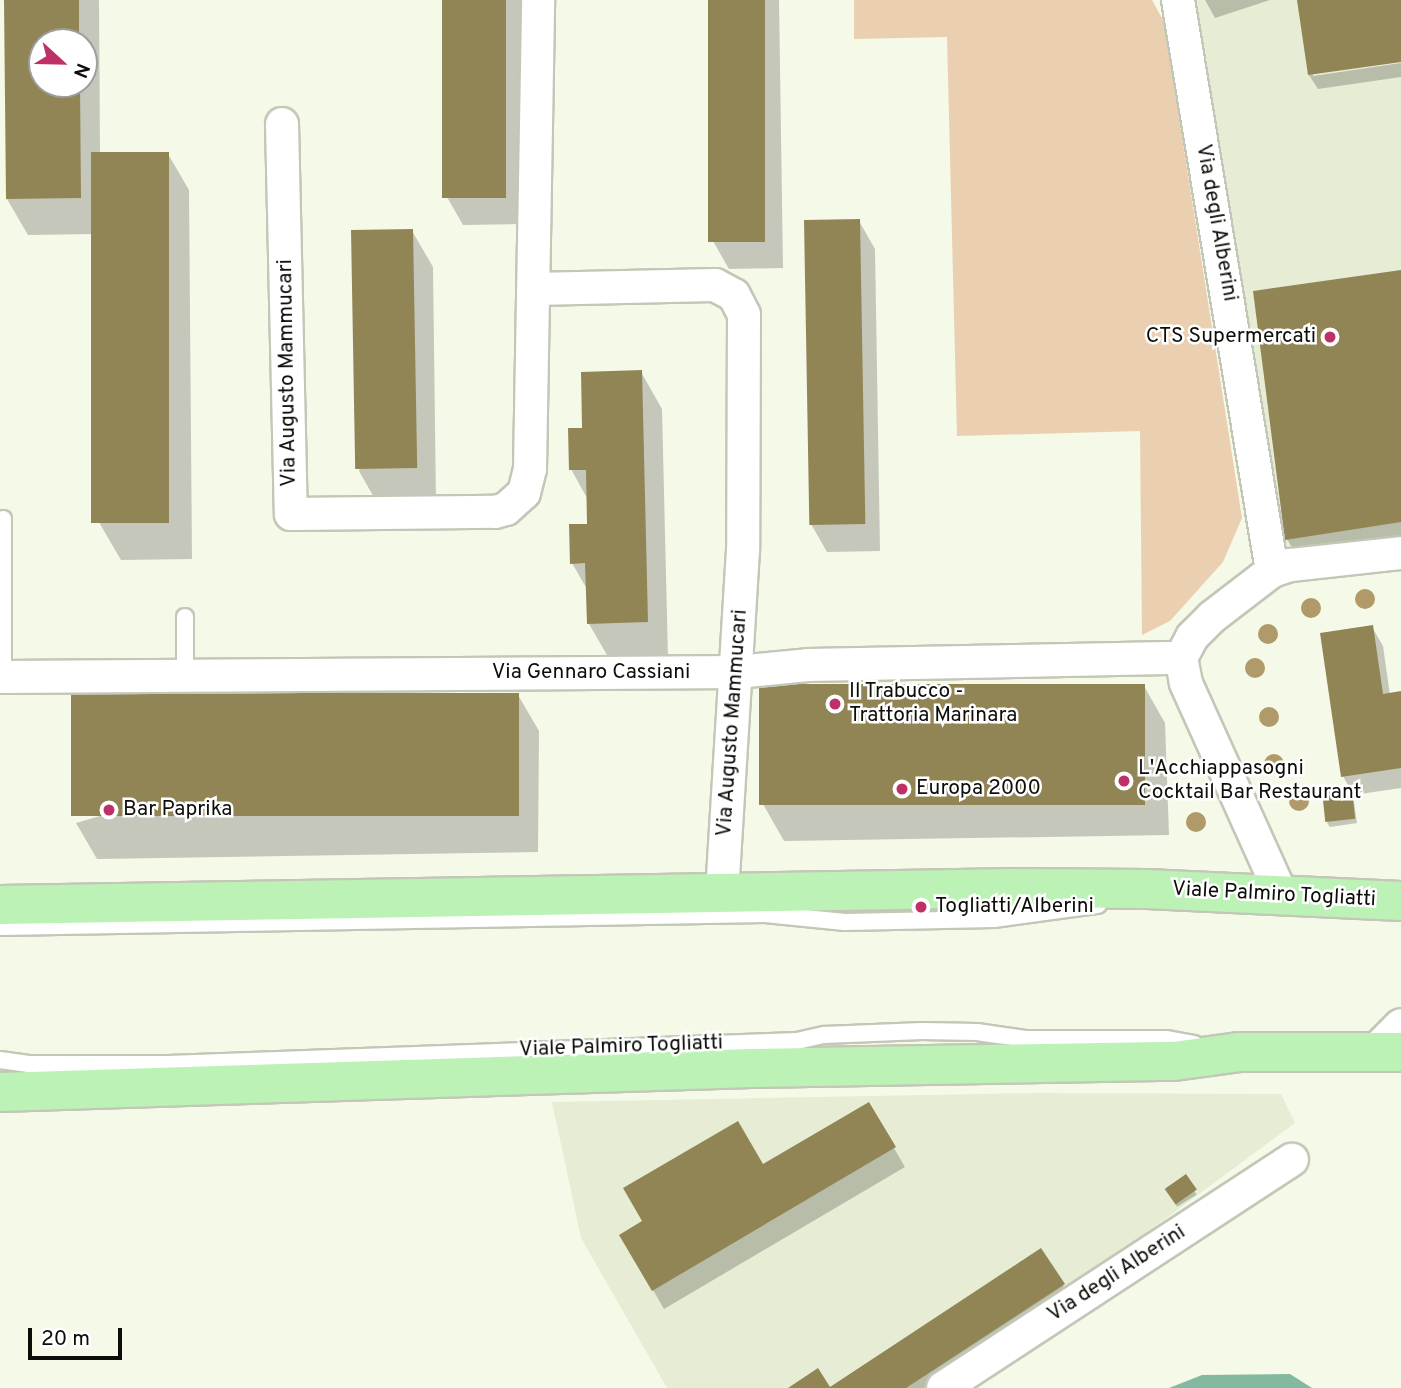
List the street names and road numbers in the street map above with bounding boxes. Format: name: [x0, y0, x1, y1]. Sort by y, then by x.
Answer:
street label: Via degli Alberini: [1190, 142, 1242, 304]
street label: Via Augusto Mammucari: [273, 258, 303, 488]
street label: Via Augusto Mammucari: [712, 608, 754, 838]
street label: Via Gennaro Cassiani: [492, 660, 690, 686]
street label: Viale Palmiro Togliatti: [1171, 877, 1377, 913]
street label: Viale Palmiro Togliatti: [518, 1031, 724, 1063]
street label: Via degli Alberini: [1043, 1220, 1191, 1328]

